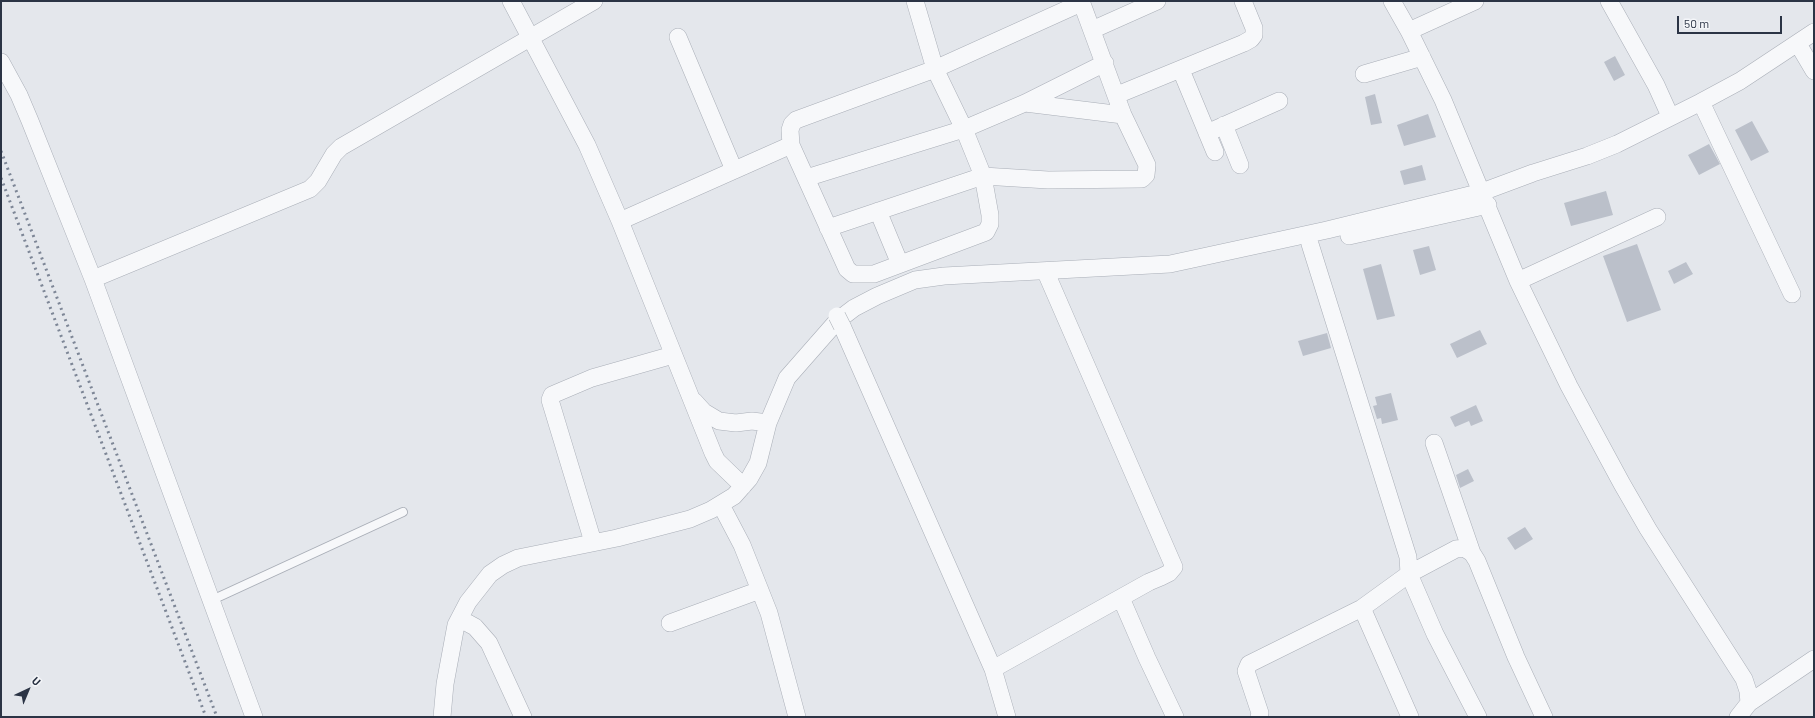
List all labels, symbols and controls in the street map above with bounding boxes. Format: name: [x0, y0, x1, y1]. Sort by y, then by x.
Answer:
scale bar: [1679, 8, 1784, 34]
text: 50 m: [1684, 16, 1709, 30]
north arrow: [8, 670, 48, 710]
text: U: [30, 674, 44, 688]

